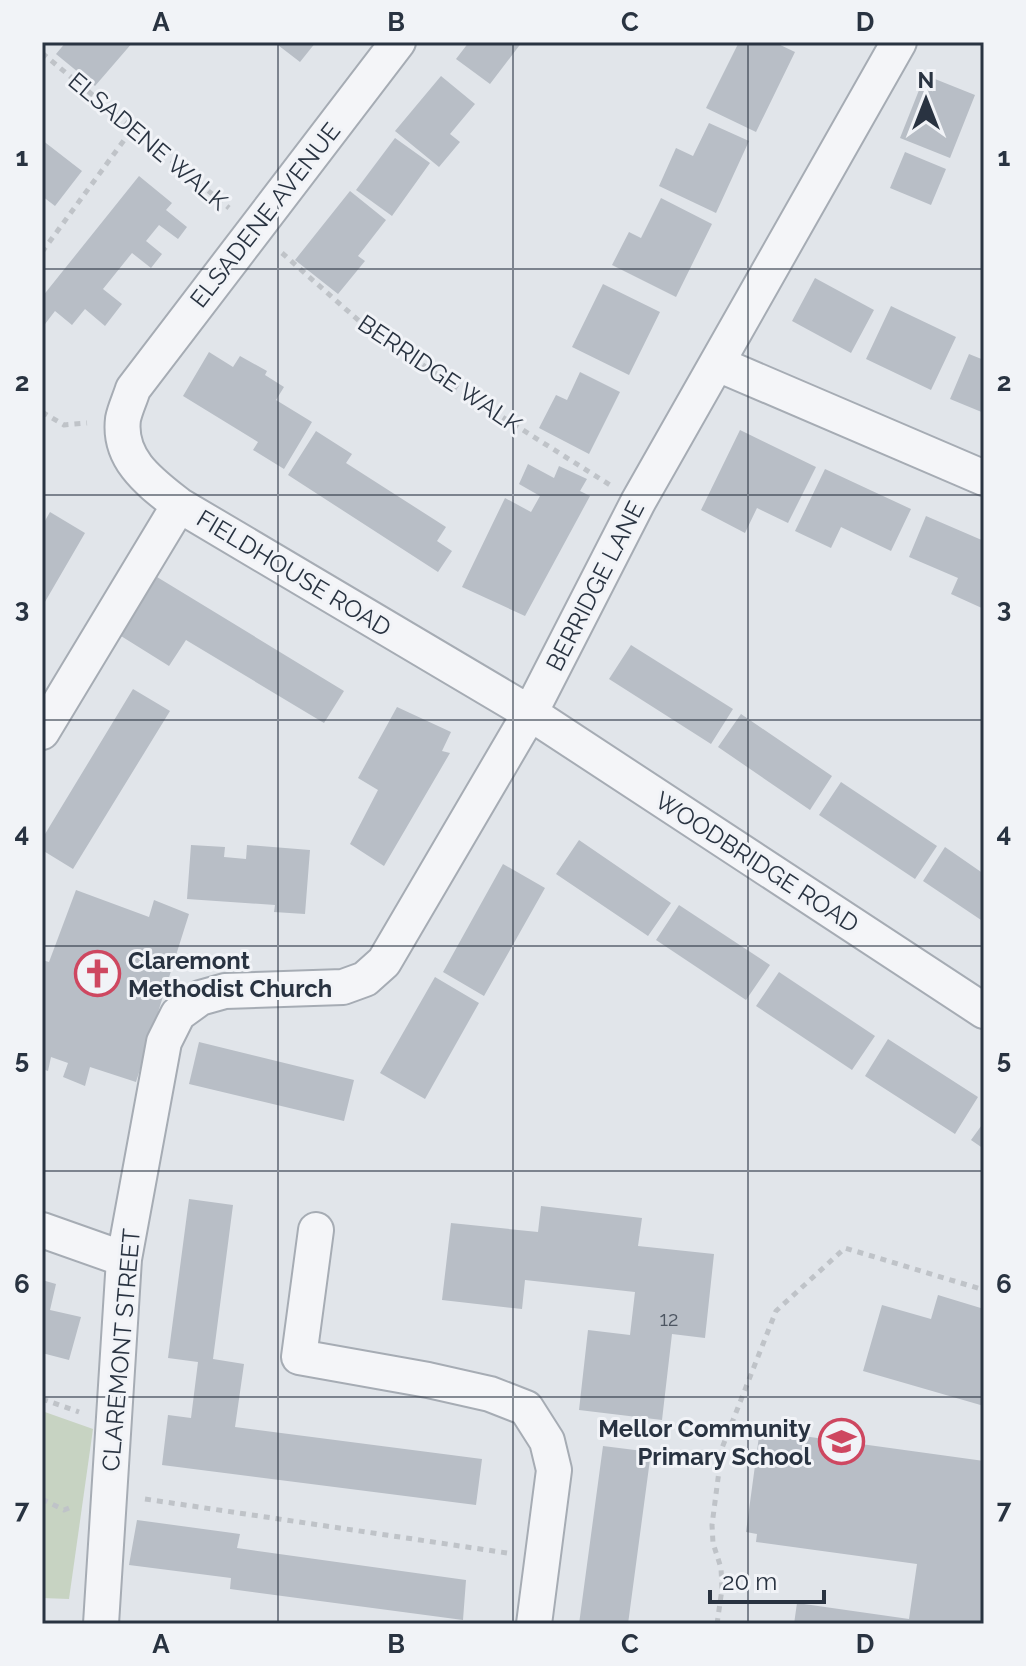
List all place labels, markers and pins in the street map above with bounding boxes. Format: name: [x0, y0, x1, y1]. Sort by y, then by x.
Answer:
place label: Claremont Methodist Church: [128, 946, 332, 1003]
church icon: Claremont Methodist Church: [73, 950, 121, 998]
place label: Mellor Community Primary School: [598, 1414, 811, 1471]
school or university icon: Mellor Community Primary School: [818, 1418, 866, 1466]

